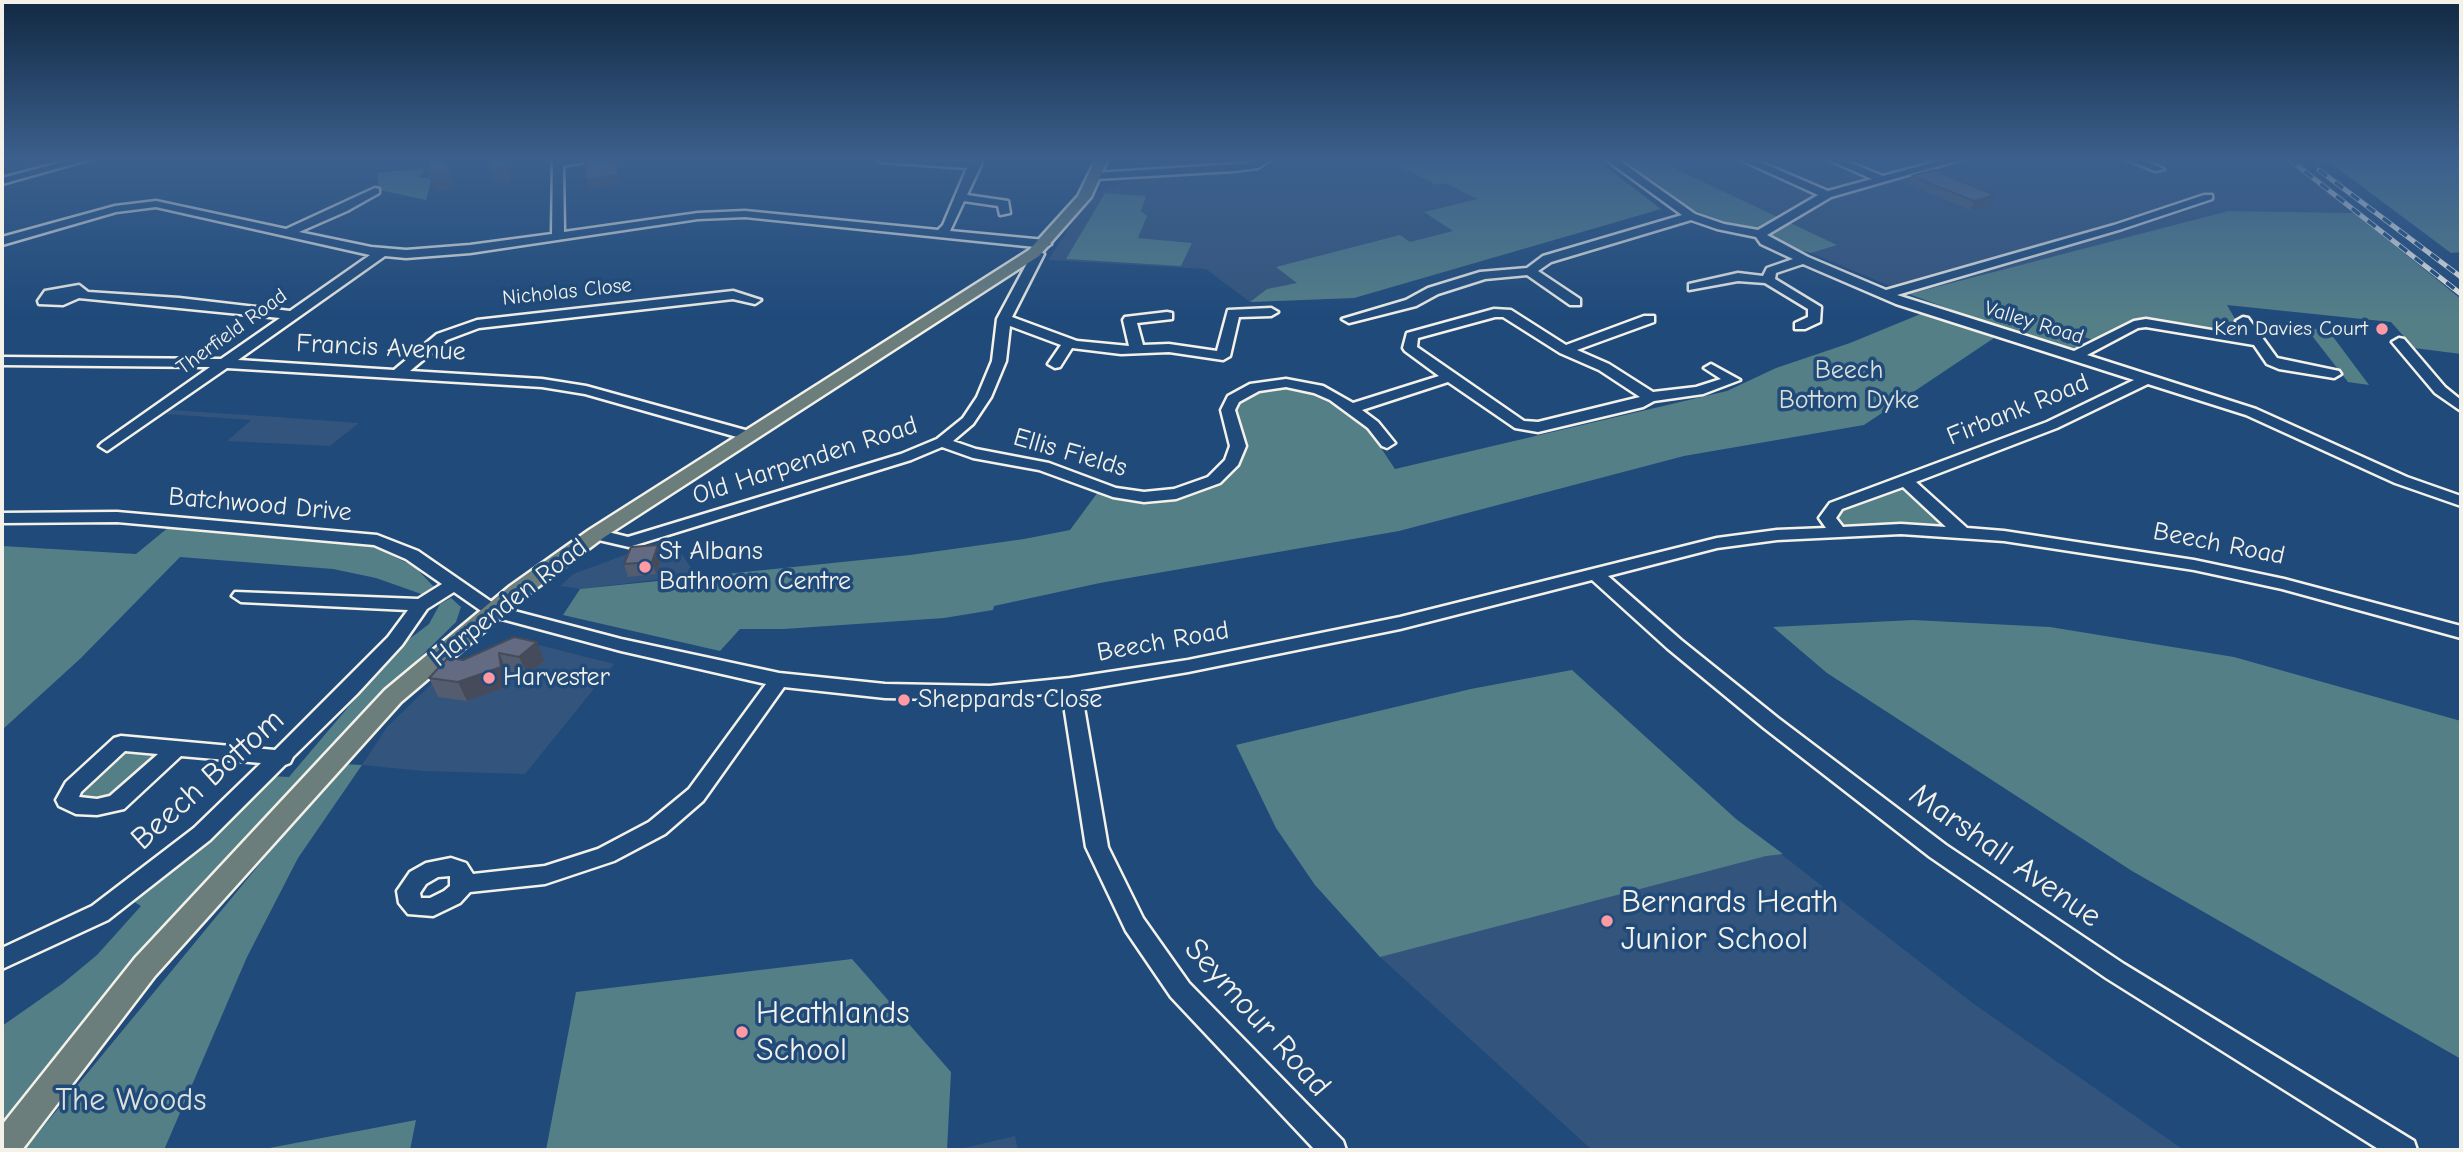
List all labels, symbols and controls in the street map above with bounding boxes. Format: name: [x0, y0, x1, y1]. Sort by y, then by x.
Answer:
street label: Nicholas Close: [501, 273, 633, 311]
street label: Therfield Road: [172, 284, 292, 380]
street label: Valley Road: [1981, 296, 2087, 350]
place label: Ken Davies Court: [2214, 316, 2368, 342]
marker: Ken Davies Court: [2374, 321, 2390, 337]
street label: Francis Avenue: [295, 328, 467, 368]
park label: Beech Bottom Dyke: [1779, 355, 1919, 416]
street label: Firbank Road: [1942, 367, 2094, 453]
street label: Old Harpenden Road: [689, 410, 921, 512]
street label: Ellis Fields: [1010, 422, 1130, 484]
street label: Batchwood Drive: [167, 481, 353, 529]
street label: Beech Road: [2151, 516, 2287, 572]
street label: Harpenden Road: [425, 532, 593, 674]
place label: St Albans Bathroom Centre: [659, 536, 851, 598]
marker: St Albans Bathroom Centre: [637, 559, 653, 575]
street label: Beech Road: [1095, 615, 1231, 669]
place label: Harvester: [503, 662, 610, 694]
marker: Harvester: [481, 670, 497, 686]
place label: Sheppards Close: [918, 684, 1102, 716]
marker: Sheppards Close: [896, 692, 912, 708]
street label: Beech Bottom: [124, 701, 292, 859]
street label: Marshall Avenue: [1902, 776, 2108, 936]
place label: Bernards Heath Junior School: [1621, 884, 1838, 959]
marker: Bernards Heath Junior School: [1599, 913, 1615, 929]
street label: Seymour Road: [1176, 931, 1338, 1105]
place label: Heathlands School: [756, 995, 909, 1070]
marker: Heathlands School: [734, 1024, 750, 1040]
park label: The Woods: [55, 1082, 207, 1120]

